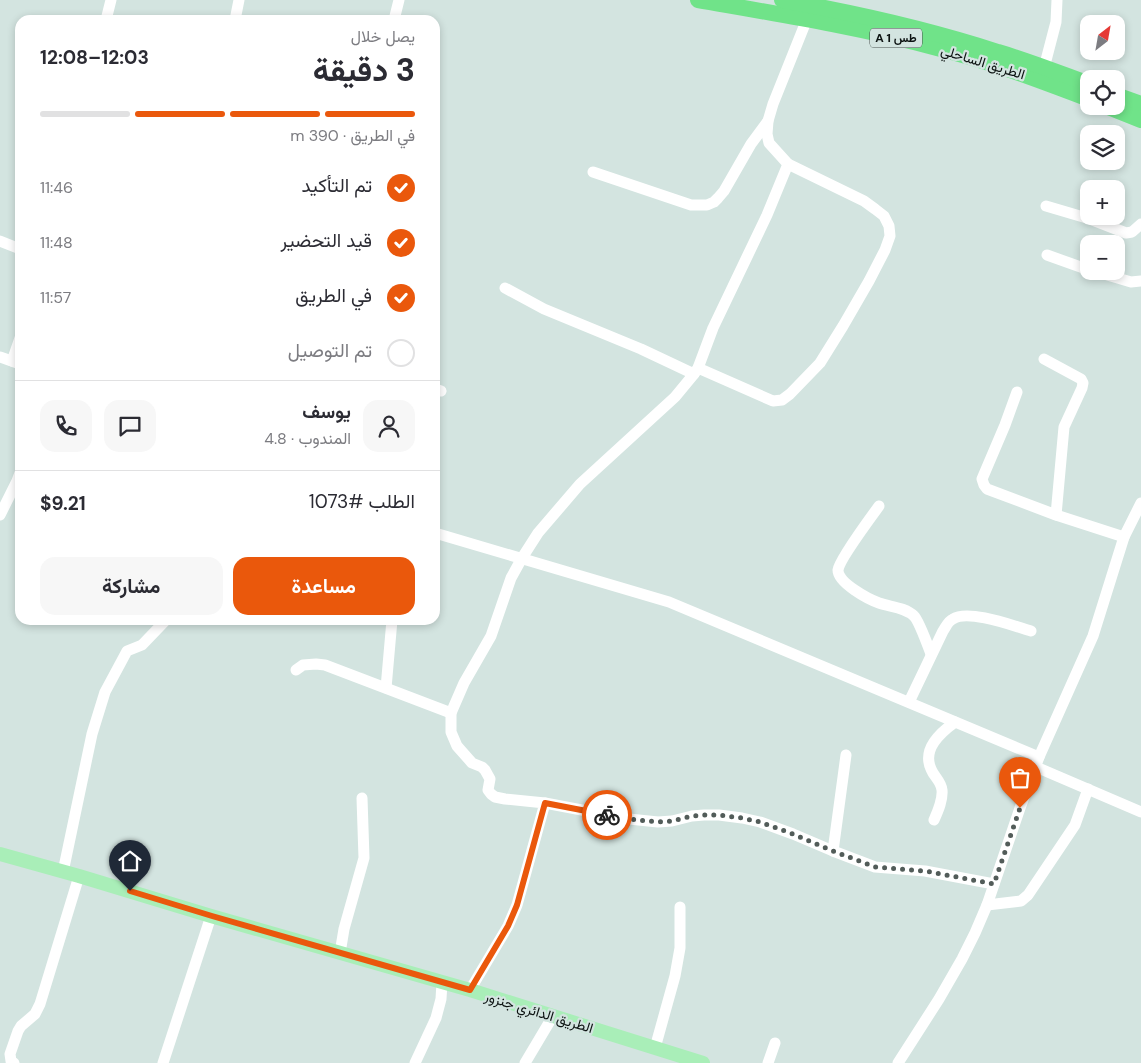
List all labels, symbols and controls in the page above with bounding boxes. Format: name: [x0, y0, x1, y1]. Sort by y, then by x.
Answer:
north arrow: [1080, 15, 1125, 60]
map controls: [1080, 15, 1125, 280]
text: يصل خلال: [351, 26, 415, 47]
road number: A 1 طس: [870, 28, 922, 48]
street label: الطريق الساحلي: [938, 41, 1027, 86]
text: 12:03–12:08: [40, 45, 149, 70]
text: 3 دقيقة: [313, 49, 415, 91]
button: locate: [1080, 70, 1125, 115]
text: في الطريق · 390 m: [290, 125, 415, 146]
button: layers: [1080, 125, 1125, 170]
text: تم التأكيد: [302, 173, 372, 198]
icon: check: [387, 174, 415, 202]
text: 11:46: [40, 177, 73, 198]
button: +: [1080, 180, 1125, 225]
text: قيد التحضير: [280, 228, 372, 253]
icon: check: [387, 229, 415, 257]
text: 11:48: [40, 232, 73, 253]
button: −: [1080, 235, 1125, 280]
text: في الطريق: [295, 283, 372, 308]
icon: check: [387, 284, 415, 312]
text: 11:57: [40, 287, 71, 308]
text: تم التوصيل: [288, 338, 372, 363]
text: يوسف: [302, 399, 351, 424]
button: phone: [40, 400, 92, 452]
button: chat: [104, 400, 156, 452]
button: person: [363, 400, 415, 452]
text: المندوب · 4.8: [264, 428, 351, 449]
text: الطلب #1073: [309, 489, 415, 514]
text: $9.21: [40, 491, 86, 516]
button: مشاركة: [40, 557, 223, 615]
button: مساعدة: [233, 557, 415, 615]
pin: [999, 757, 1041, 808]
icon: bag: [1006, 764, 1034, 792]
courier: [582, 790, 632, 840]
icon: bike: [593, 801, 621, 829]
pin: [109, 840, 151, 891]
icon: home: [116, 847, 144, 875]
street label: الطريق الدائري جنزور: [481, 987, 595, 1040]

